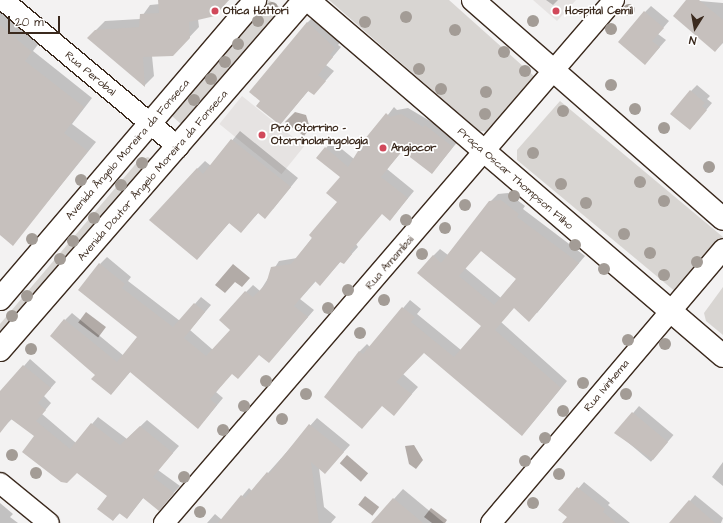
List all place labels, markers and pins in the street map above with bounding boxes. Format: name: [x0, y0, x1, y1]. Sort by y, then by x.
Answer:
place label: Otica Hattori: [223, 4, 289, 18]
place label: Hospital Cemil: [565, 4, 633, 18]
marker: Hospital Cemil: [550, 5, 562, 17]
marker: Otica Hattori: [210, 6, 220, 16]
place label: Pró Otorrino - Otorrinolaringologia: [271, 122, 368, 148]
marker: Pró Otorrino - Otorrinolaringologia: [256, 129, 268, 141]
place label: Angiocor: [391, 141, 436, 155]
marker: Angiocor: [378, 143, 388, 153]

